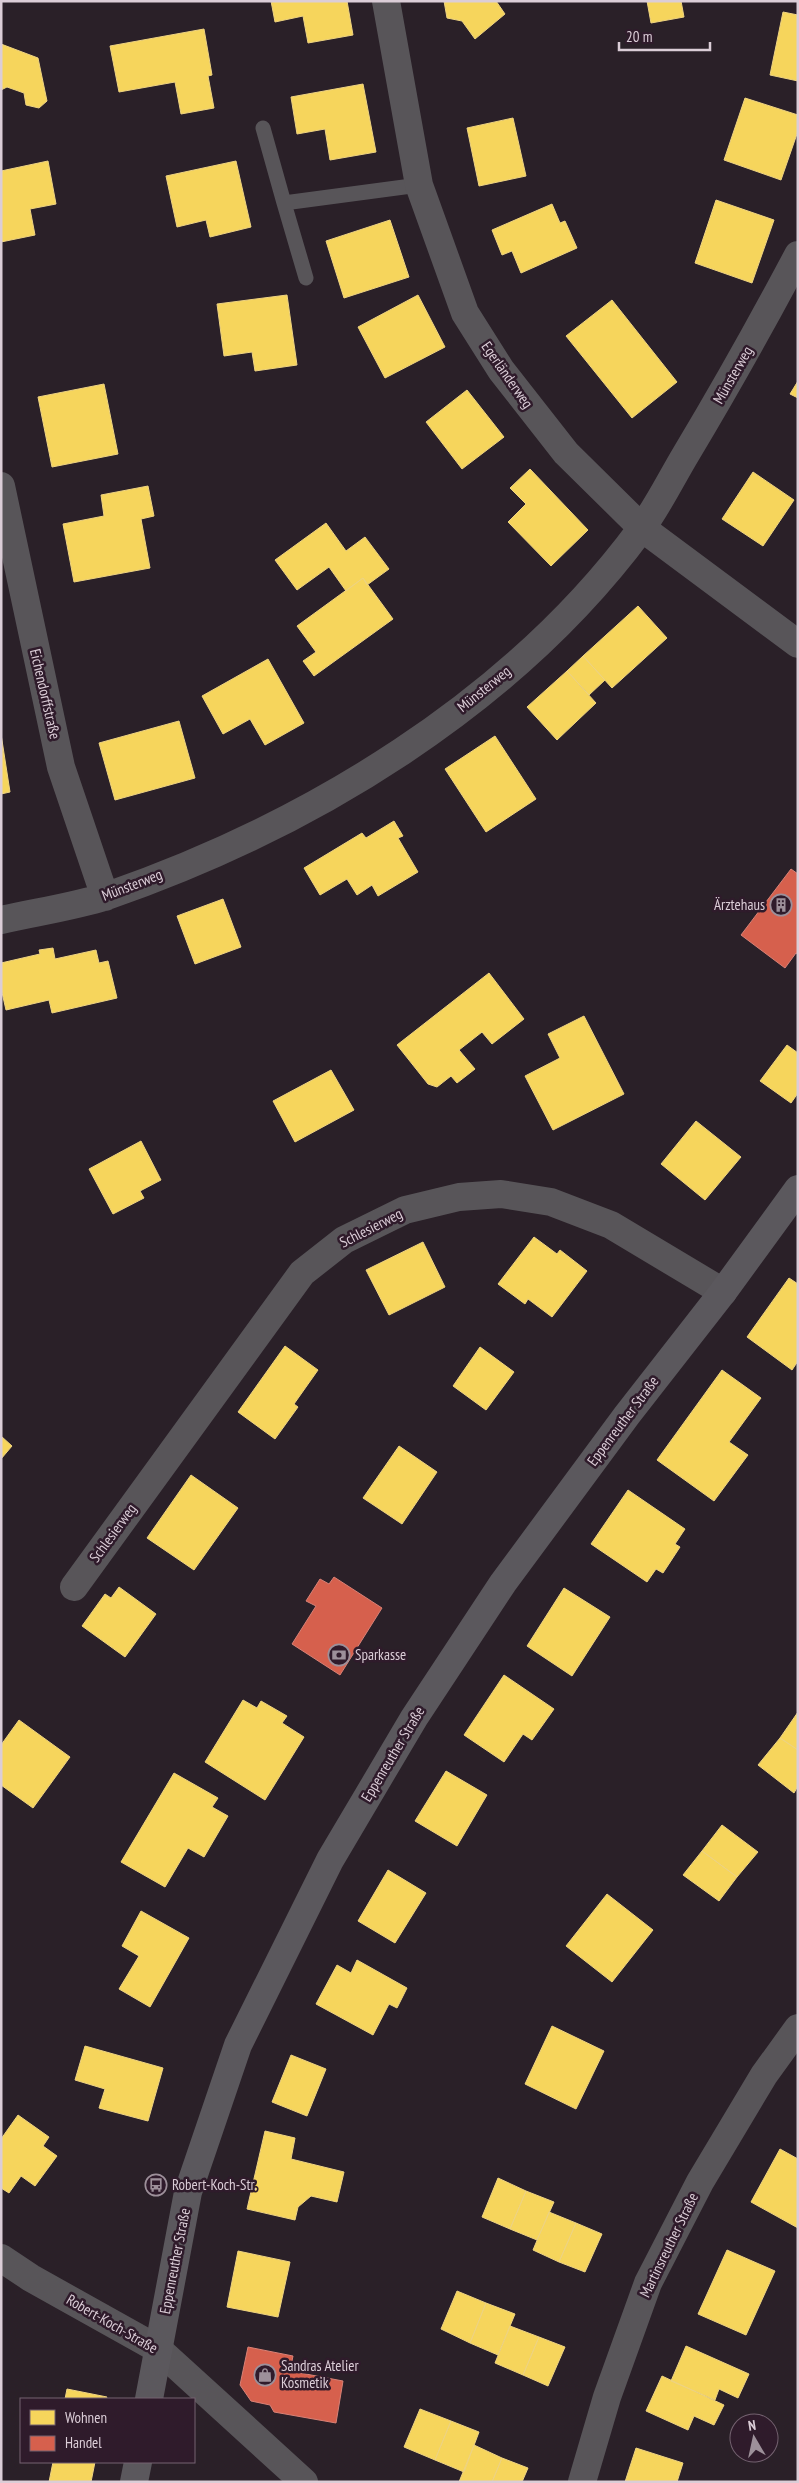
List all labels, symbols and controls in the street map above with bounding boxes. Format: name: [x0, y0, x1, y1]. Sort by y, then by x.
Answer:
scale bar: [619, 20, 710, 52]
text: 20 m: [626, 27, 652, 46]
street label: Egerländerweg: [477, 338, 537, 412]
street label: Münsterweg: [709, 343, 757, 407]
street label: Eichendorffstraße: [26, 647, 65, 741]
street label: Münsterweg: [453, 661, 514, 716]
street label: Münsterweg: [99, 864, 165, 905]
building icon: Ärztehaus: [769, 893, 793, 917]
place label: Ärztehaus: [714, 895, 765, 914]
street label: Schlesierweg: [336, 1204, 405, 1251]
street label: Eppenreuther Straße: [583, 1372, 663, 1469]
street label: Schlesierweg: [85, 1500, 140, 1566]
bank icon: Sparkasse: [327, 1643, 351, 1667]
place label: Sparkasse: [355, 1645, 406, 1664]
street label: Eppenreuther Straße: [357, 1703, 428, 1805]
bus stop icon: Robert-Koch-Str.: [144, 2173, 168, 2197]
place label: Robert-Koch-Str.: [172, 2175, 257, 2194]
street label: Martinsreuther Straße: [635, 2189, 702, 2300]
street label: Eppenreuther Straße: [155, 2206, 194, 2315]
street label: Robert-Koch-Straße: [63, 2290, 161, 2357]
place label: Sandras Atelier Kosmetik: [281, 2356, 359, 2392]
shop icon: Sandras Atelier Kosmetik: [253, 2363, 277, 2387]
legend: [20, 2398, 195, 2463]
text: Wohnen: [65, 2408, 107, 2427]
north arrow: [729, 2413, 779, 2463]
text: N: [747, 2416, 757, 2435]
text: Handel: [65, 2433, 102, 2452]

